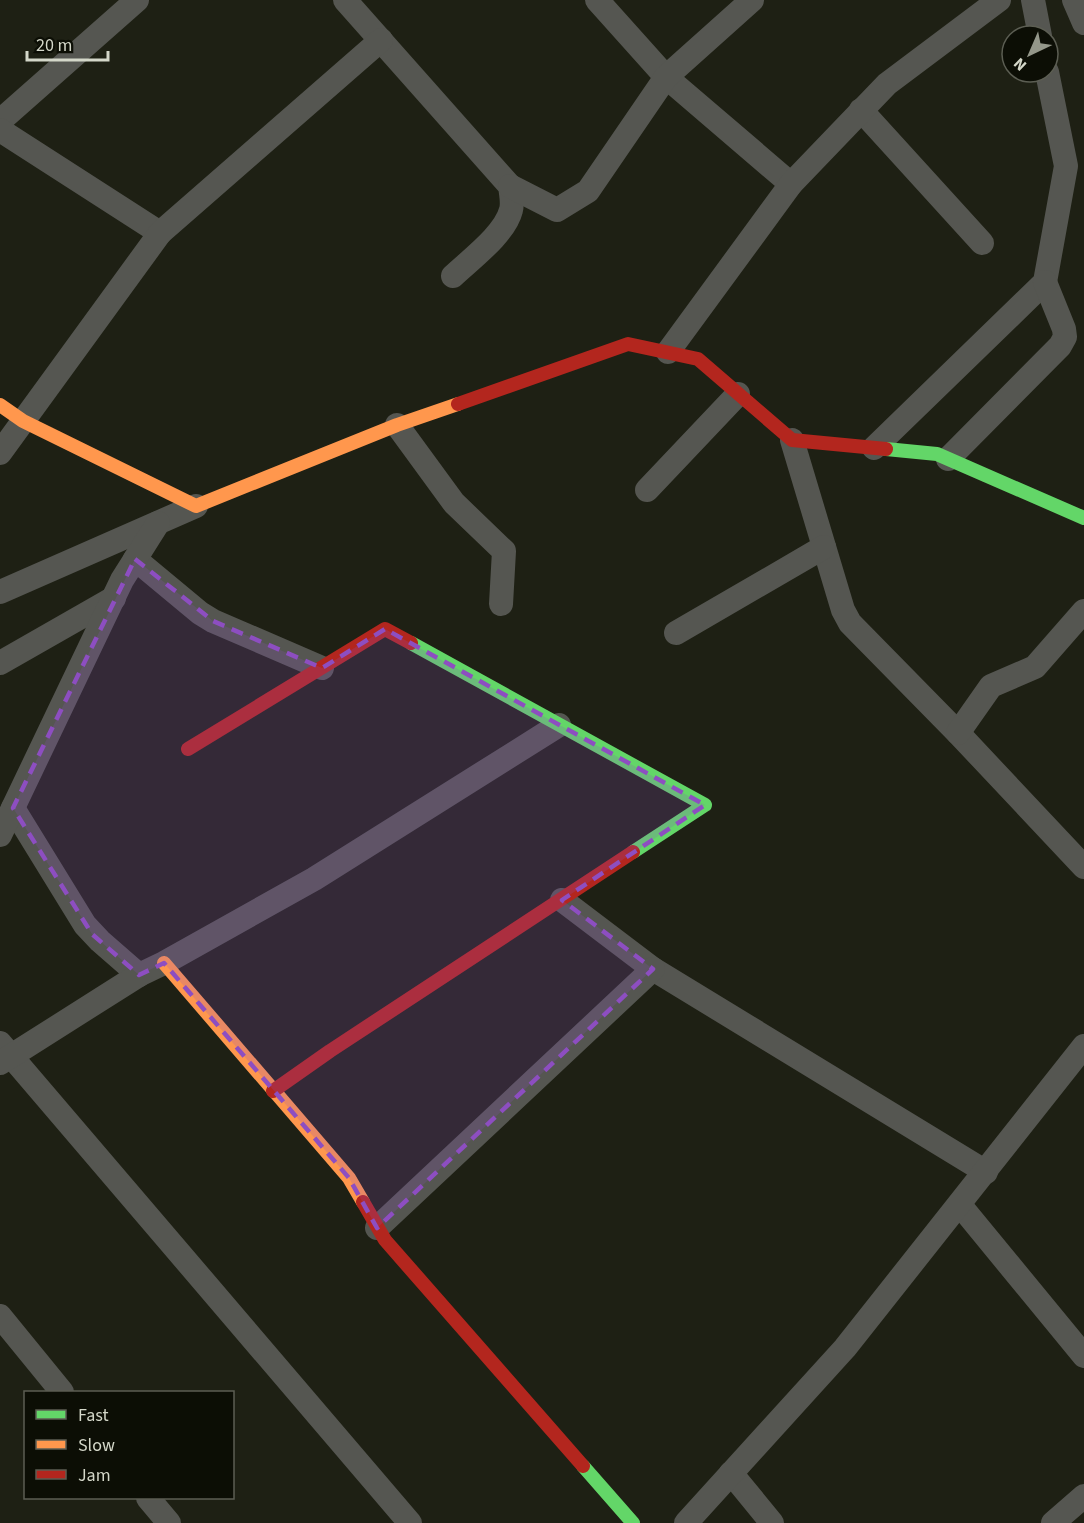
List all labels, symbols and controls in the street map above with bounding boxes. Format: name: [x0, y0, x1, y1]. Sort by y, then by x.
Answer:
scale bar: [27, 24, 108, 62]
north arrow: [1000, 24, 1060, 84]
text: 20 m: [36, 33, 72, 58]
text: N: [1009, 52, 1032, 76]
legend: [24, 1391, 234, 1499]
text: Fast: [78, 1403, 109, 1428]
text: Slow: [78, 1433, 115, 1458]
text: Jam: [78, 1463, 111, 1488]

